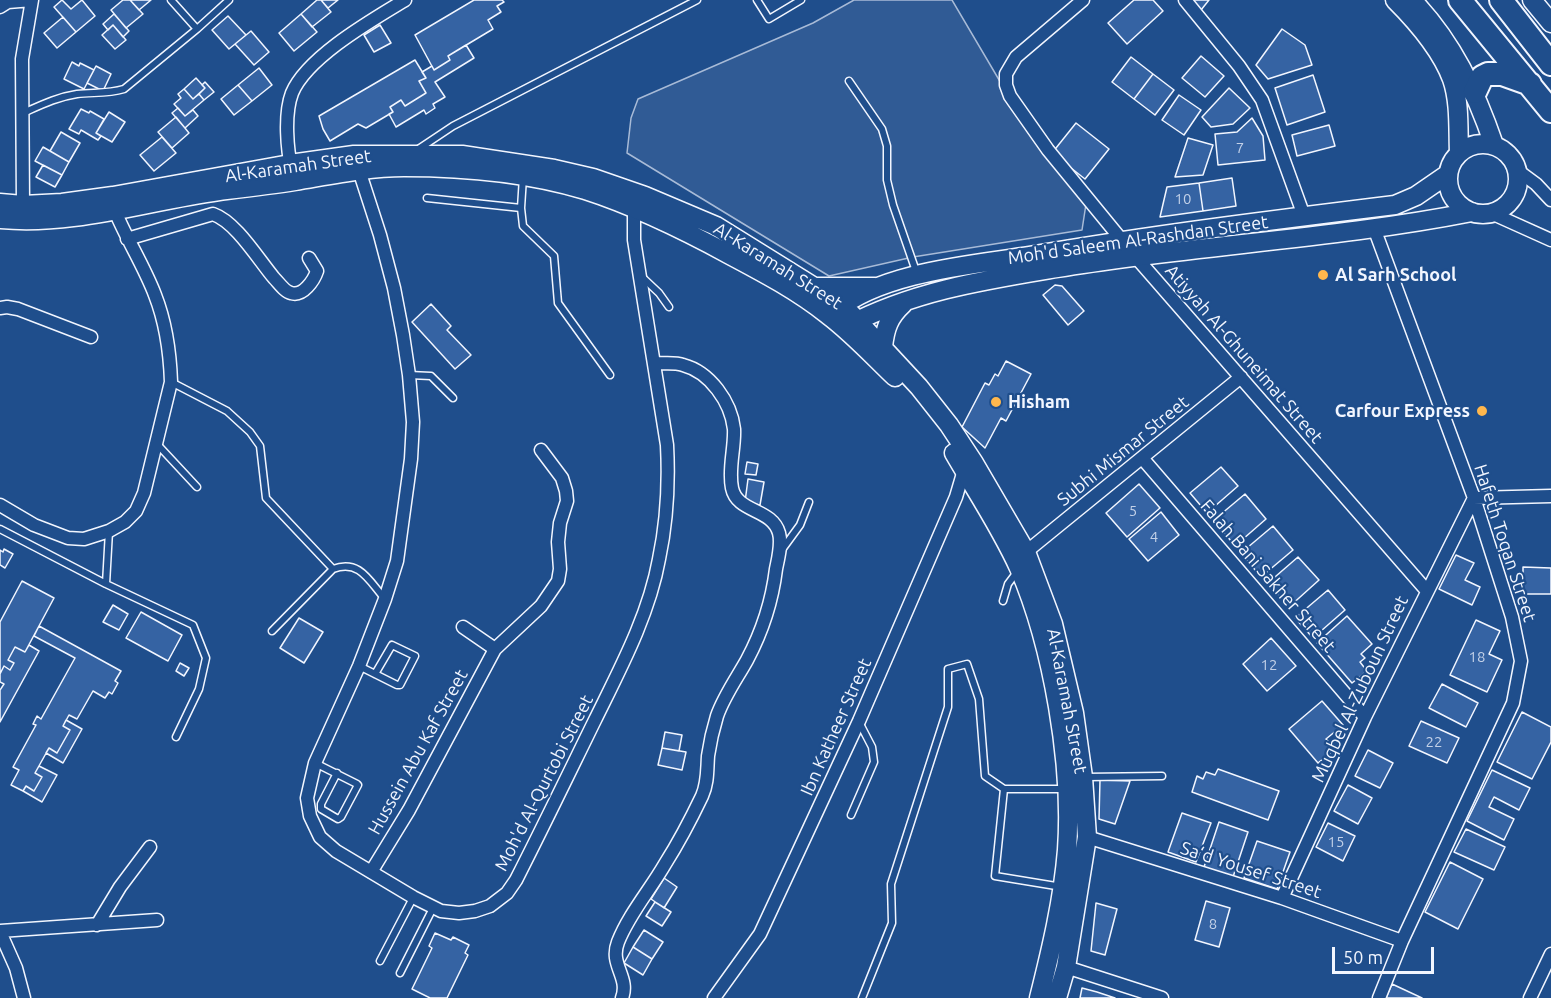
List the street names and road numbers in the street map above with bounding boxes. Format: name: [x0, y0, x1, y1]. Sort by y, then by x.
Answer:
street label: Al-Karamah Street: [224, 145, 372, 187]
street label: Moh'd Saleem Al-Rashdan Street: [1007, 211, 1269, 269]
street label: Al-Karamah Street: [710, 218, 846, 314]
street label: Atiyyah Al-Ghuneimat Street: [1161, 260, 1327, 448]
street label: Subhi Mismar Street: [1053, 391, 1193, 511]
street label: Hafeth Toqan Street: [1469, 462, 1541, 624]
street label: Falah Bani Sakher Street: [1196, 495, 1340, 657]
street label: Muqbel Al-Zuboun Street: [1307, 592, 1413, 786]
street label: Al-Karamah Street: [1042, 627, 1092, 775]
street label: Ibn Katheer Street: [796, 655, 876, 799]
street label: Hussein Abu Kaf Street: [364, 666, 472, 838]
street label: Moh'd Al-Qurtobi Street: [490, 691, 598, 875]
street label: Sa‘d Yousef Street: [1178, 837, 1324, 903]

